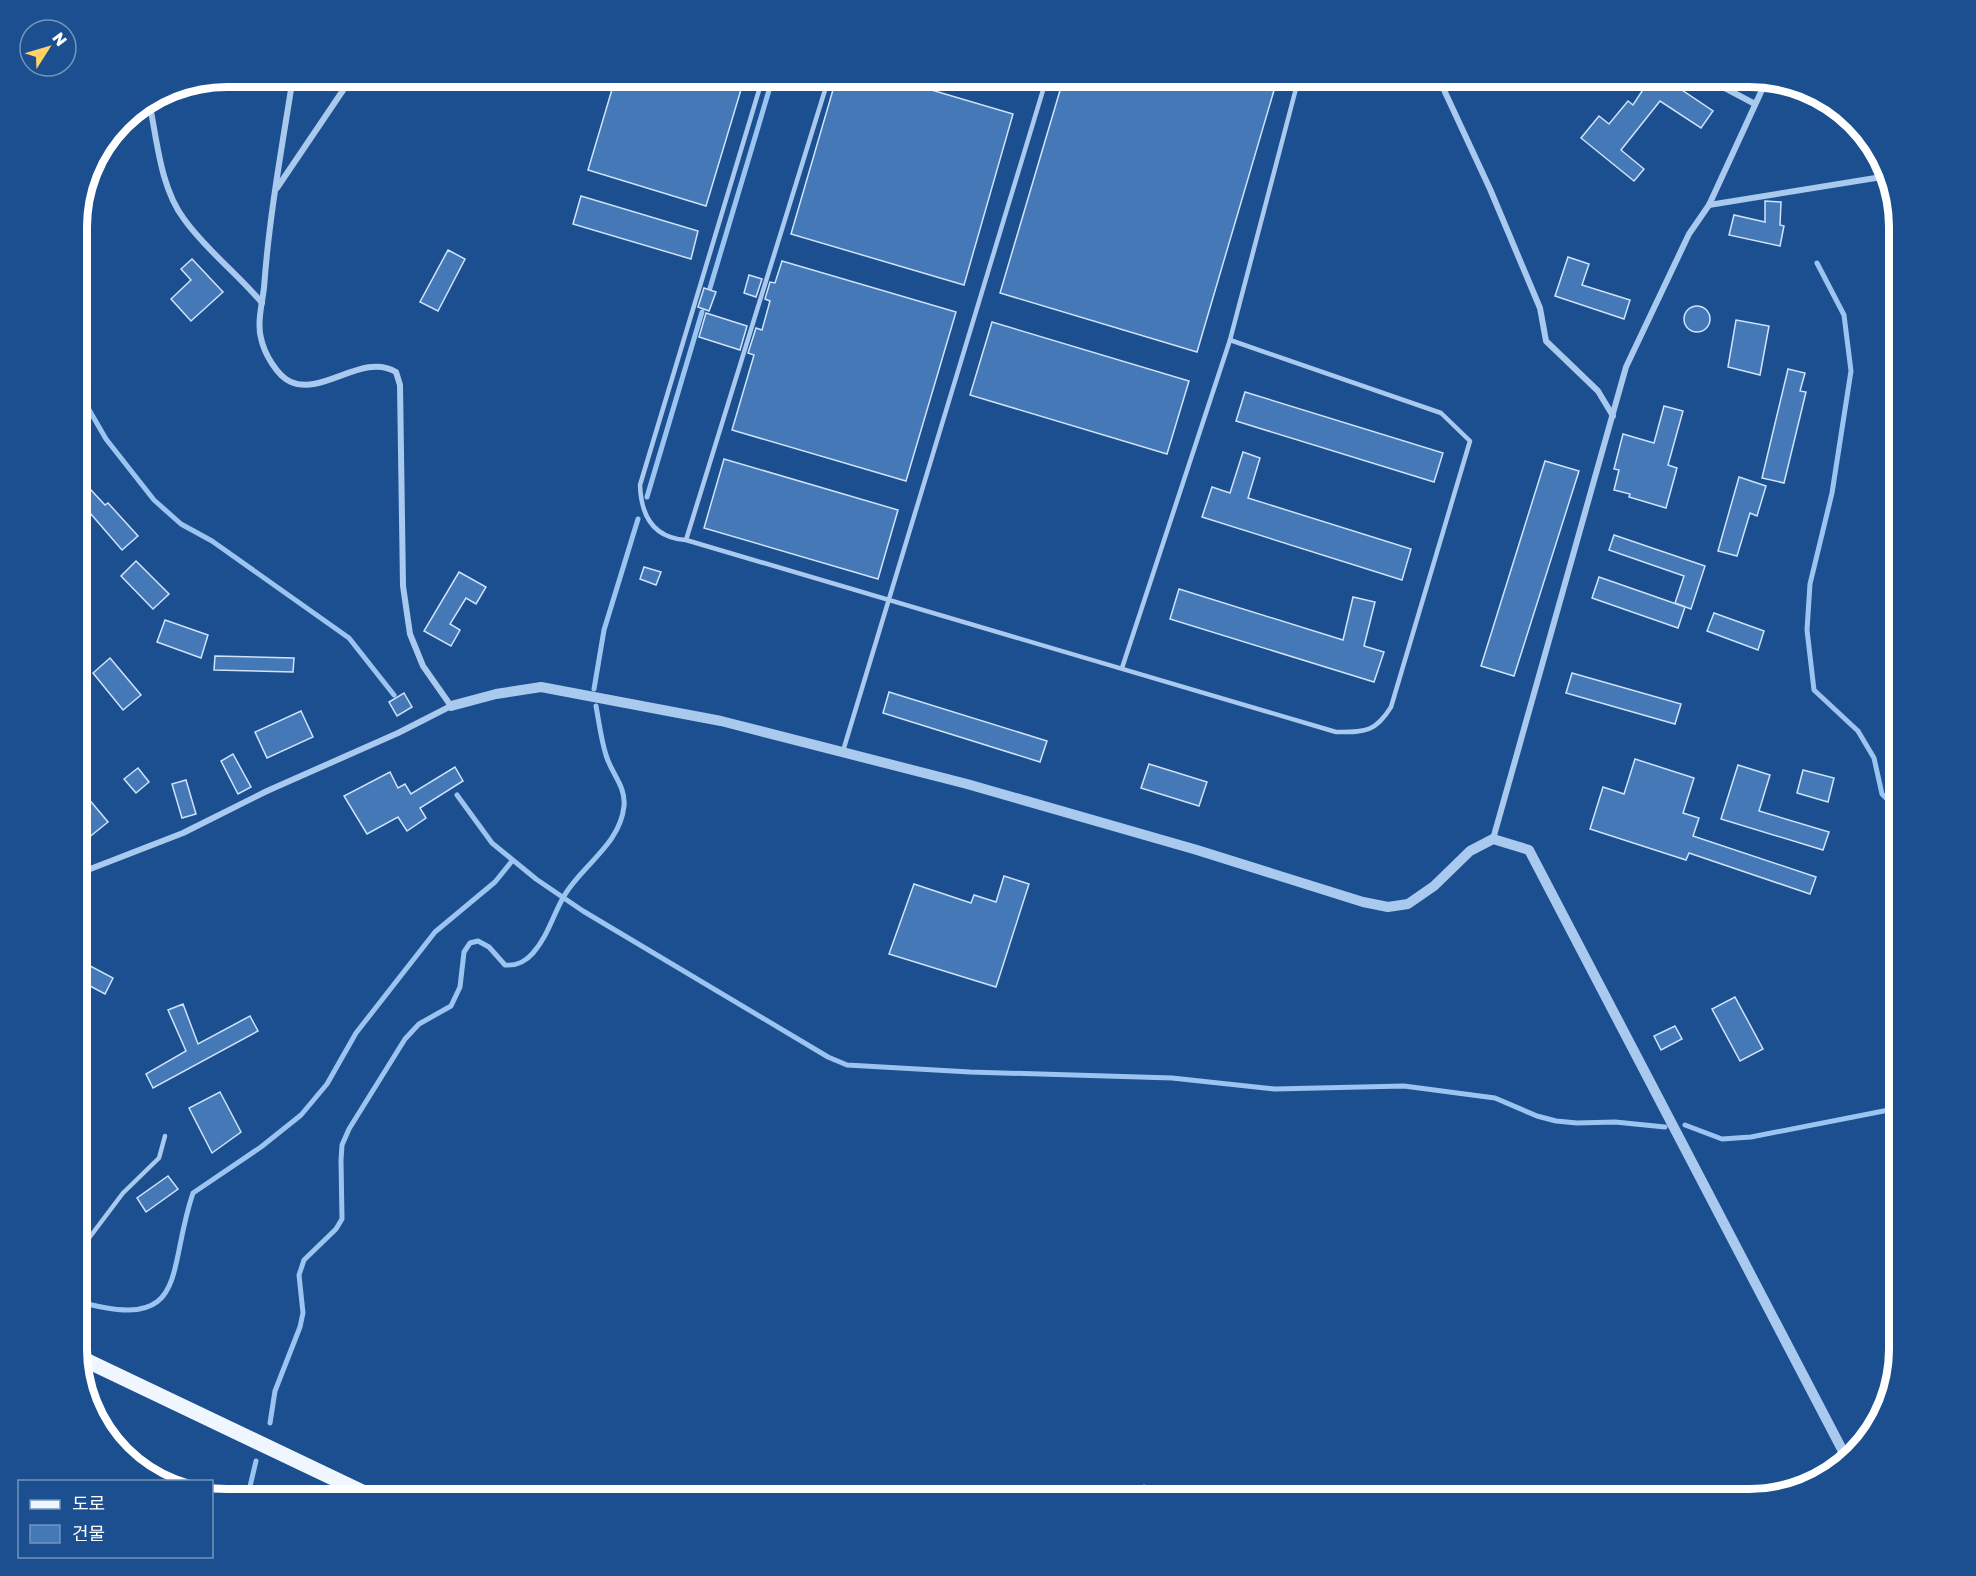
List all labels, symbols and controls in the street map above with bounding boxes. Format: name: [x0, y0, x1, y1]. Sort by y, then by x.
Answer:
north arrow: [18, 18, 78, 78]
text: N: [48, 28, 72, 50]
legend: [18, 1480, 213, 1558]
text: 도로: [72, 1492, 105, 1514]
text: 건물: [72, 1522, 105, 1544]

